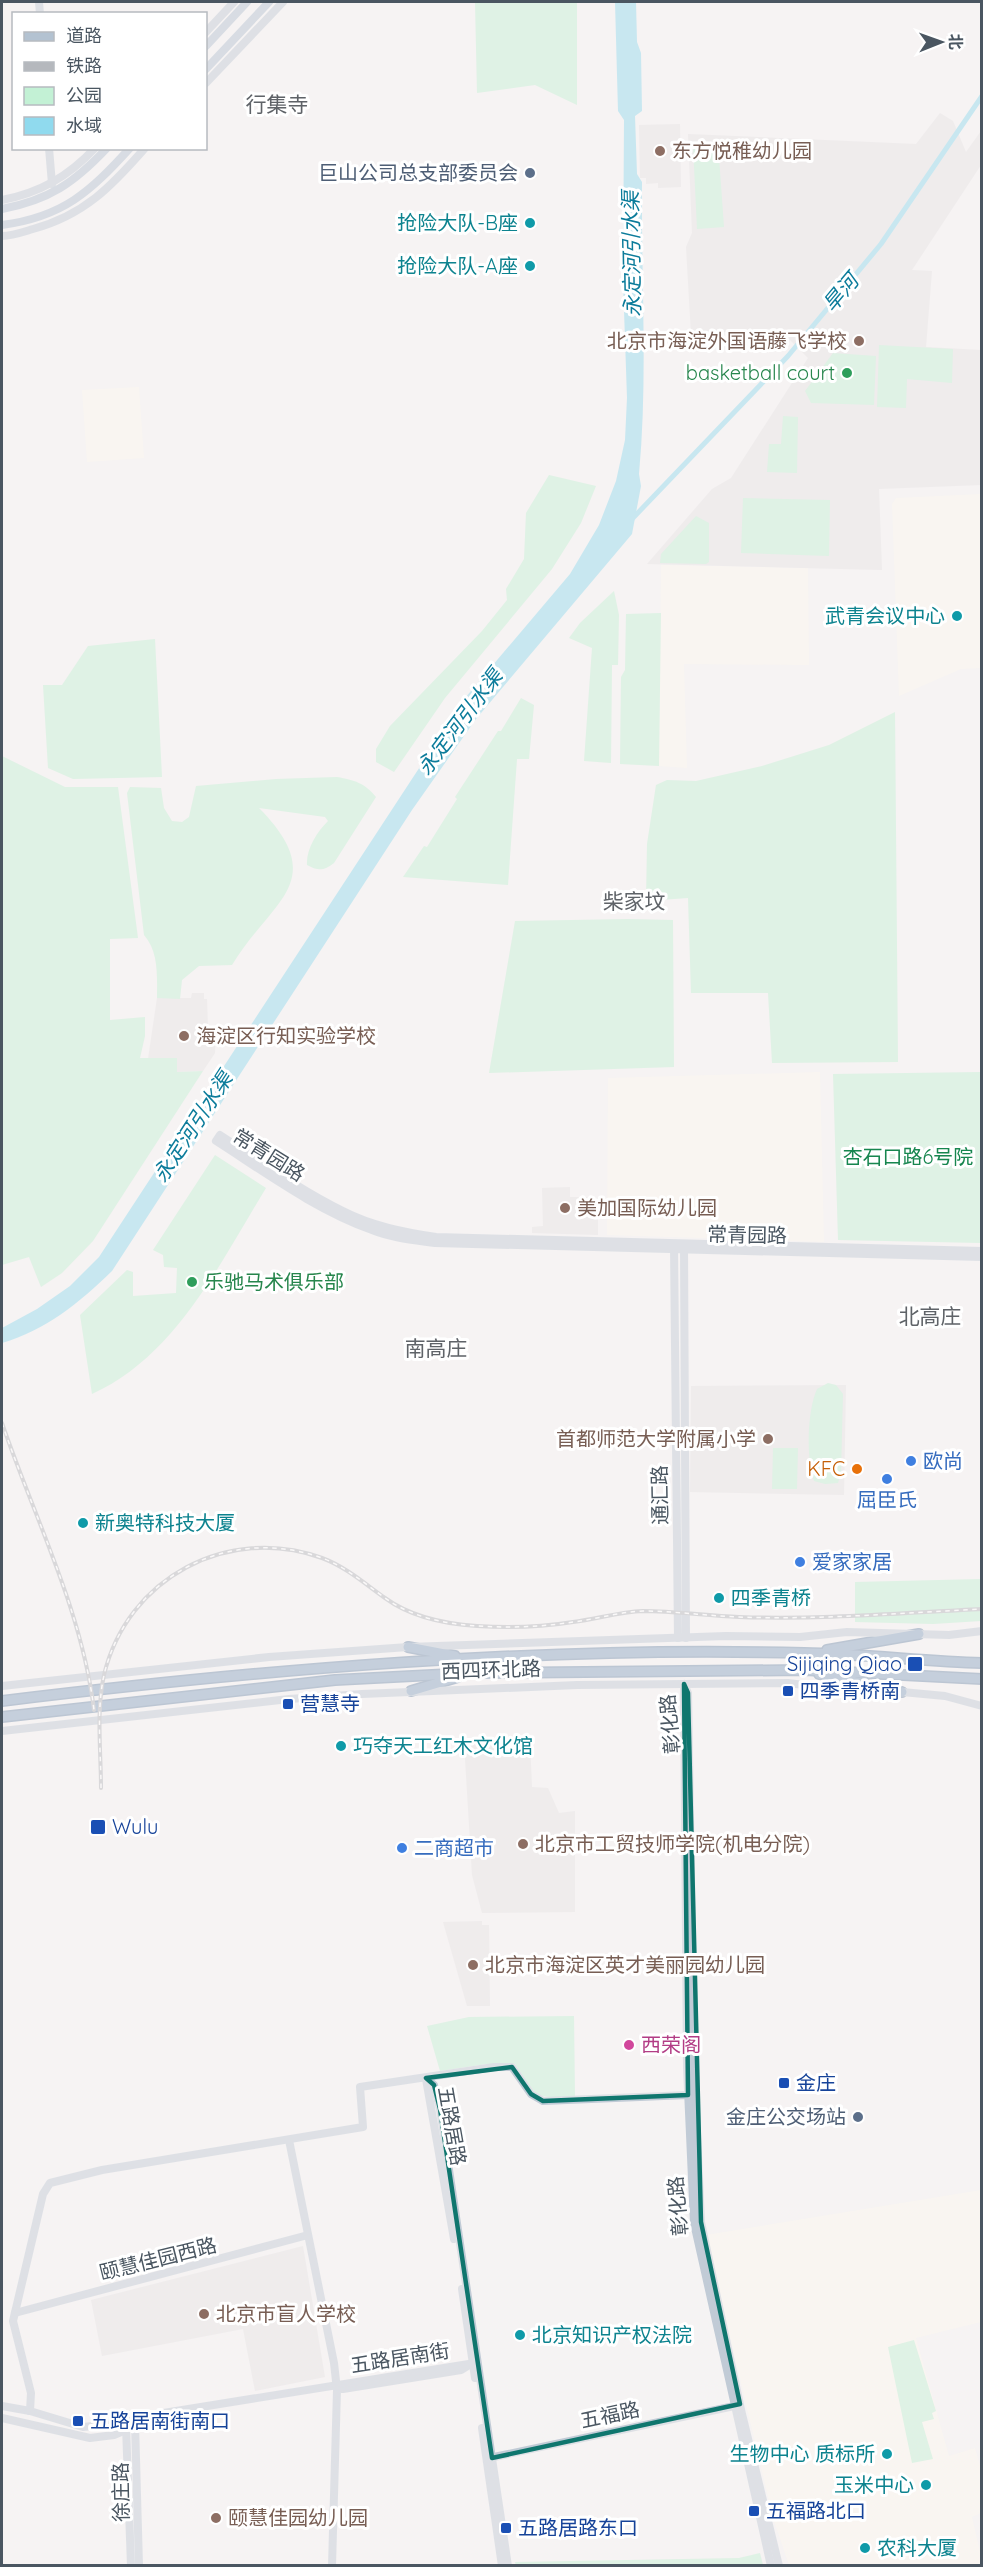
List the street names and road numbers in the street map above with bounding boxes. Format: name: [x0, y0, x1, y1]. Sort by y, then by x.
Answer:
street label: 常青园路: [229, 1123, 310, 1186]
street label: 常青园路: [707, 1221, 787, 1248]
street label: 通汇路: [646, 1465, 673, 1525]
street label: 西四环北路: [441, 1655, 541, 1684]
street label: 彰化路: [654, 1693, 685, 1755]
street label: 五路居路: [433, 2084, 472, 2167]
street label: 彰化路: [662, 2175, 693, 2237]
street label: 颐慧佳园西路: [97, 2232, 219, 2285]
street label: 五路居南街: [349, 2337, 451, 2378]
street label: 五福路: [578, 2396, 642, 2433]
street label: 徐庄路: [107, 2462, 134, 2522]

